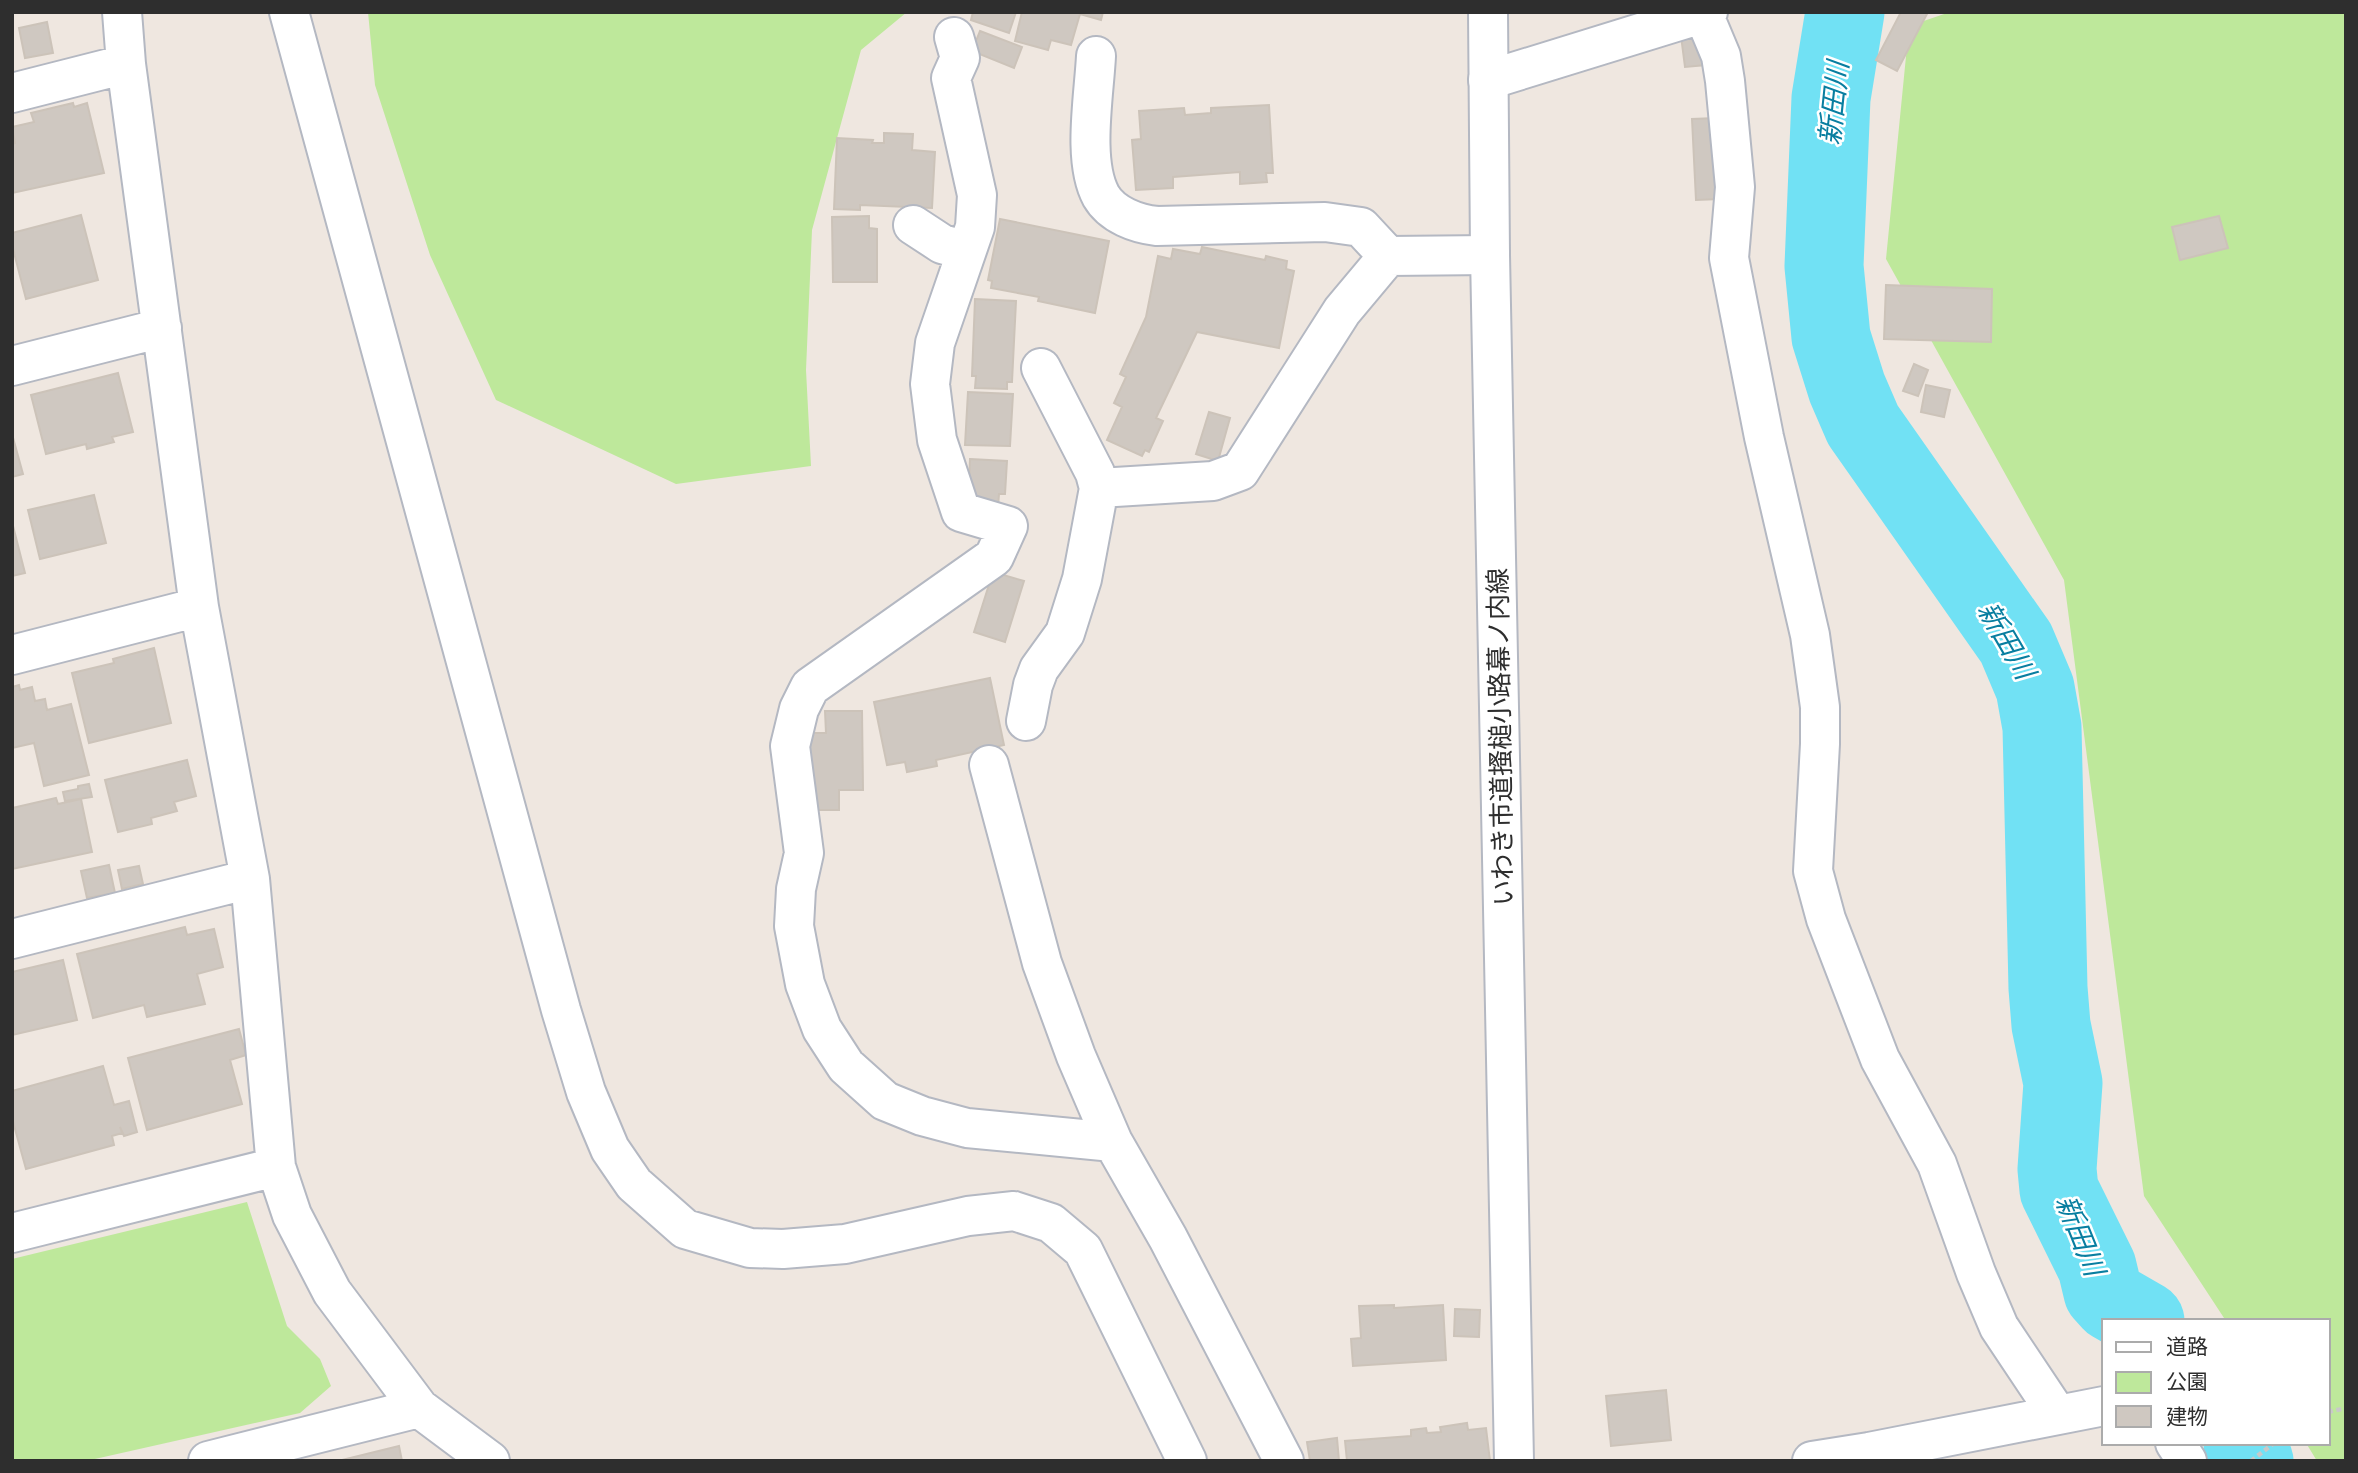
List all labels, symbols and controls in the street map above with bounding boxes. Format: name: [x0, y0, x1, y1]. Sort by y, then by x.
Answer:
water label: 新田川: [1807, 56, 1859, 147]
street label: いわき市道搔槌小路幕ノ内線: [1478, 568, 1522, 906]
water label: 新田川: [1967, 593, 2048, 690]
water label: 新田川: [2045, 1188, 2118, 1285]
legend: [2102, 1319, 2330, 1445]
text: 道路: [2166, 1330, 2208, 1362]
text: 公園: [2166, 1365, 2208, 1397]
text: 建物: [2166, 1400, 2208, 1432]

